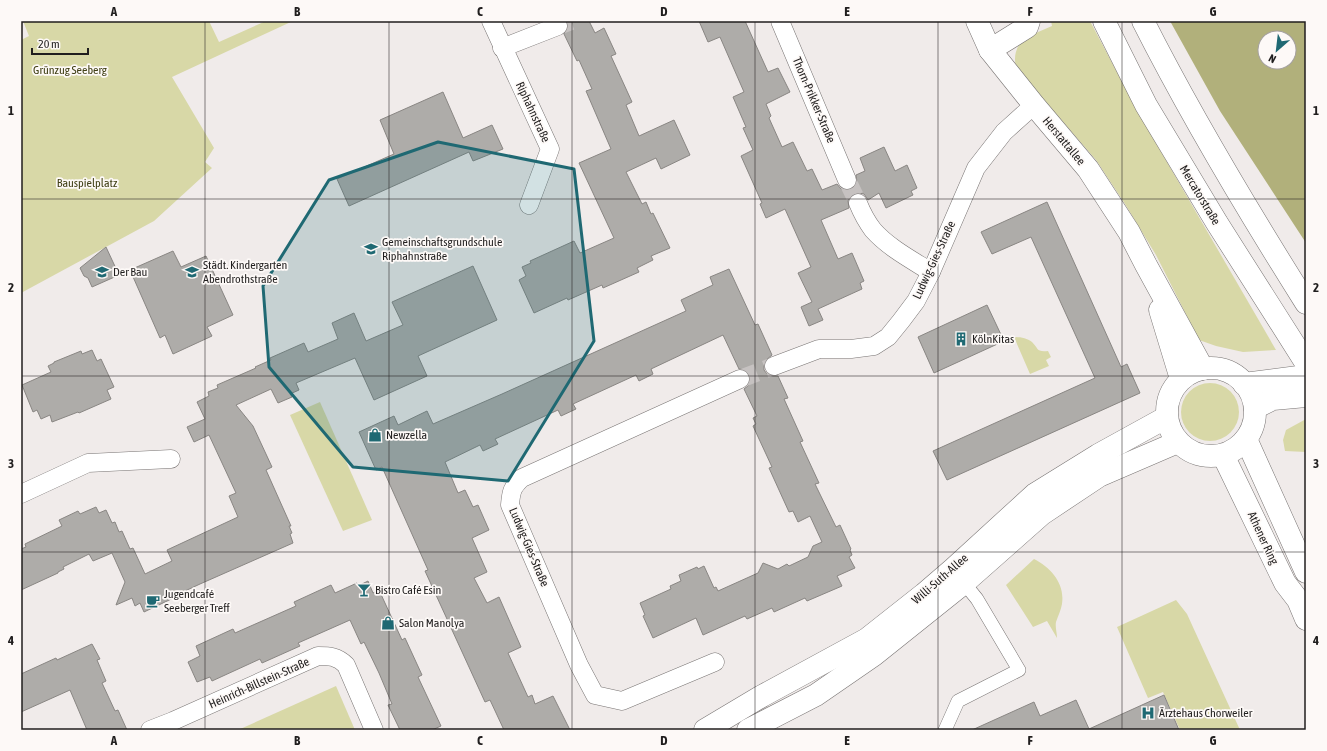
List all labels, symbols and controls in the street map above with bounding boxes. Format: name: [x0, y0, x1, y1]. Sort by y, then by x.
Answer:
text: A: [110, 4, 118, 19]
text: B: [294, 4, 301, 19]
text: C: [477, 4, 483, 19]
text: D: [660, 4, 668, 19]
text: E: [844, 4, 850, 19]
text: F: [1027, 4, 1033, 19]
text: G: [1210, 4, 1217, 19]
scale bar: [32, 30, 88, 56]
north arrow: [1257, 30, 1297, 70]
text: 20 m: [38, 37, 60, 51]
text: N: [1267, 52, 1278, 66]
street label: Thorn-Prikker-Straße: [790, 55, 838, 145]
park label: Grünzug Seeberg: [33, 63, 108, 77]
street label: Riphahnstraße: [513, 80, 553, 144]
text: 1: [8, 103, 14, 118]
text: 1: [1313, 103, 1319, 118]
street label: Herstattallee: [1040, 114, 1088, 168]
street label: Mercatorstraße: [1177, 163, 1223, 227]
park label: Bauspielplatz: [57, 176, 118, 190]
street label: Ludwig-Gies-Straße: [910, 219, 958, 301]
place label: Gemeinschaftsgrundschule Riphahnstraße: [382, 235, 502, 263]
school or university icon: Gemeinschaftsgrundschule Riphahnstraße: [363, 241, 379, 257]
place label: Städt. Kindergarten Abendrothstraße: [203, 258, 287, 286]
school or university icon: Der Bau: [94, 264, 110, 280]
school or university icon: Städt. Kindergarten Abendrothstraße: [184, 264, 200, 280]
place label: Der Bau: [113, 265, 148, 279]
text: 2: [8, 280, 14, 295]
text: 2: [1313, 280, 1319, 295]
building icon: KölnKitas: [953, 331, 969, 347]
place label: KölnKitas: [972, 332, 1014, 346]
shop icon: Newzella: [367, 427, 383, 443]
place label: Newzella: [386, 428, 427, 442]
text: 3: [8, 456, 14, 471]
text: 3: [1313, 456, 1319, 471]
street label: Ludwig-Gies-Straße: [506, 505, 552, 589]
street label: Athener Ring: [1245, 509, 1282, 567]
street label: Willi-Suth-Allee: [909, 551, 971, 607]
bar icon: Bistro Café Esin: [356, 582, 372, 598]
place label: Bistro Café Esin: [375, 583, 441, 597]
place label: Jugendcafé Seeberger Treff: [164, 587, 230, 615]
cafe icon: Jugendcafé Seeberger Treff: [145, 593, 161, 609]
shop icon: Salon Manolya: [380, 615, 396, 631]
place label: Salon Manolya: [399, 616, 464, 630]
text: 4: [7, 633, 14, 648]
text: 4: [1312, 633, 1319, 648]
street label: Heinrich-Billstein-Straße: [207, 655, 311, 711]
hospital icon: Ärztehaus Chorweiler: [1140, 705, 1156, 721]
place label: Ärztehaus Chorweiler: [1159, 706, 1253, 720]
text: A: [110, 733, 118, 748]
text: B: [294, 733, 301, 748]
text: C: [477, 733, 483, 748]
text: D: [660, 733, 668, 748]
text: E: [844, 733, 850, 748]
text: F: [1027, 733, 1033, 748]
text: G: [1210, 733, 1217, 748]

